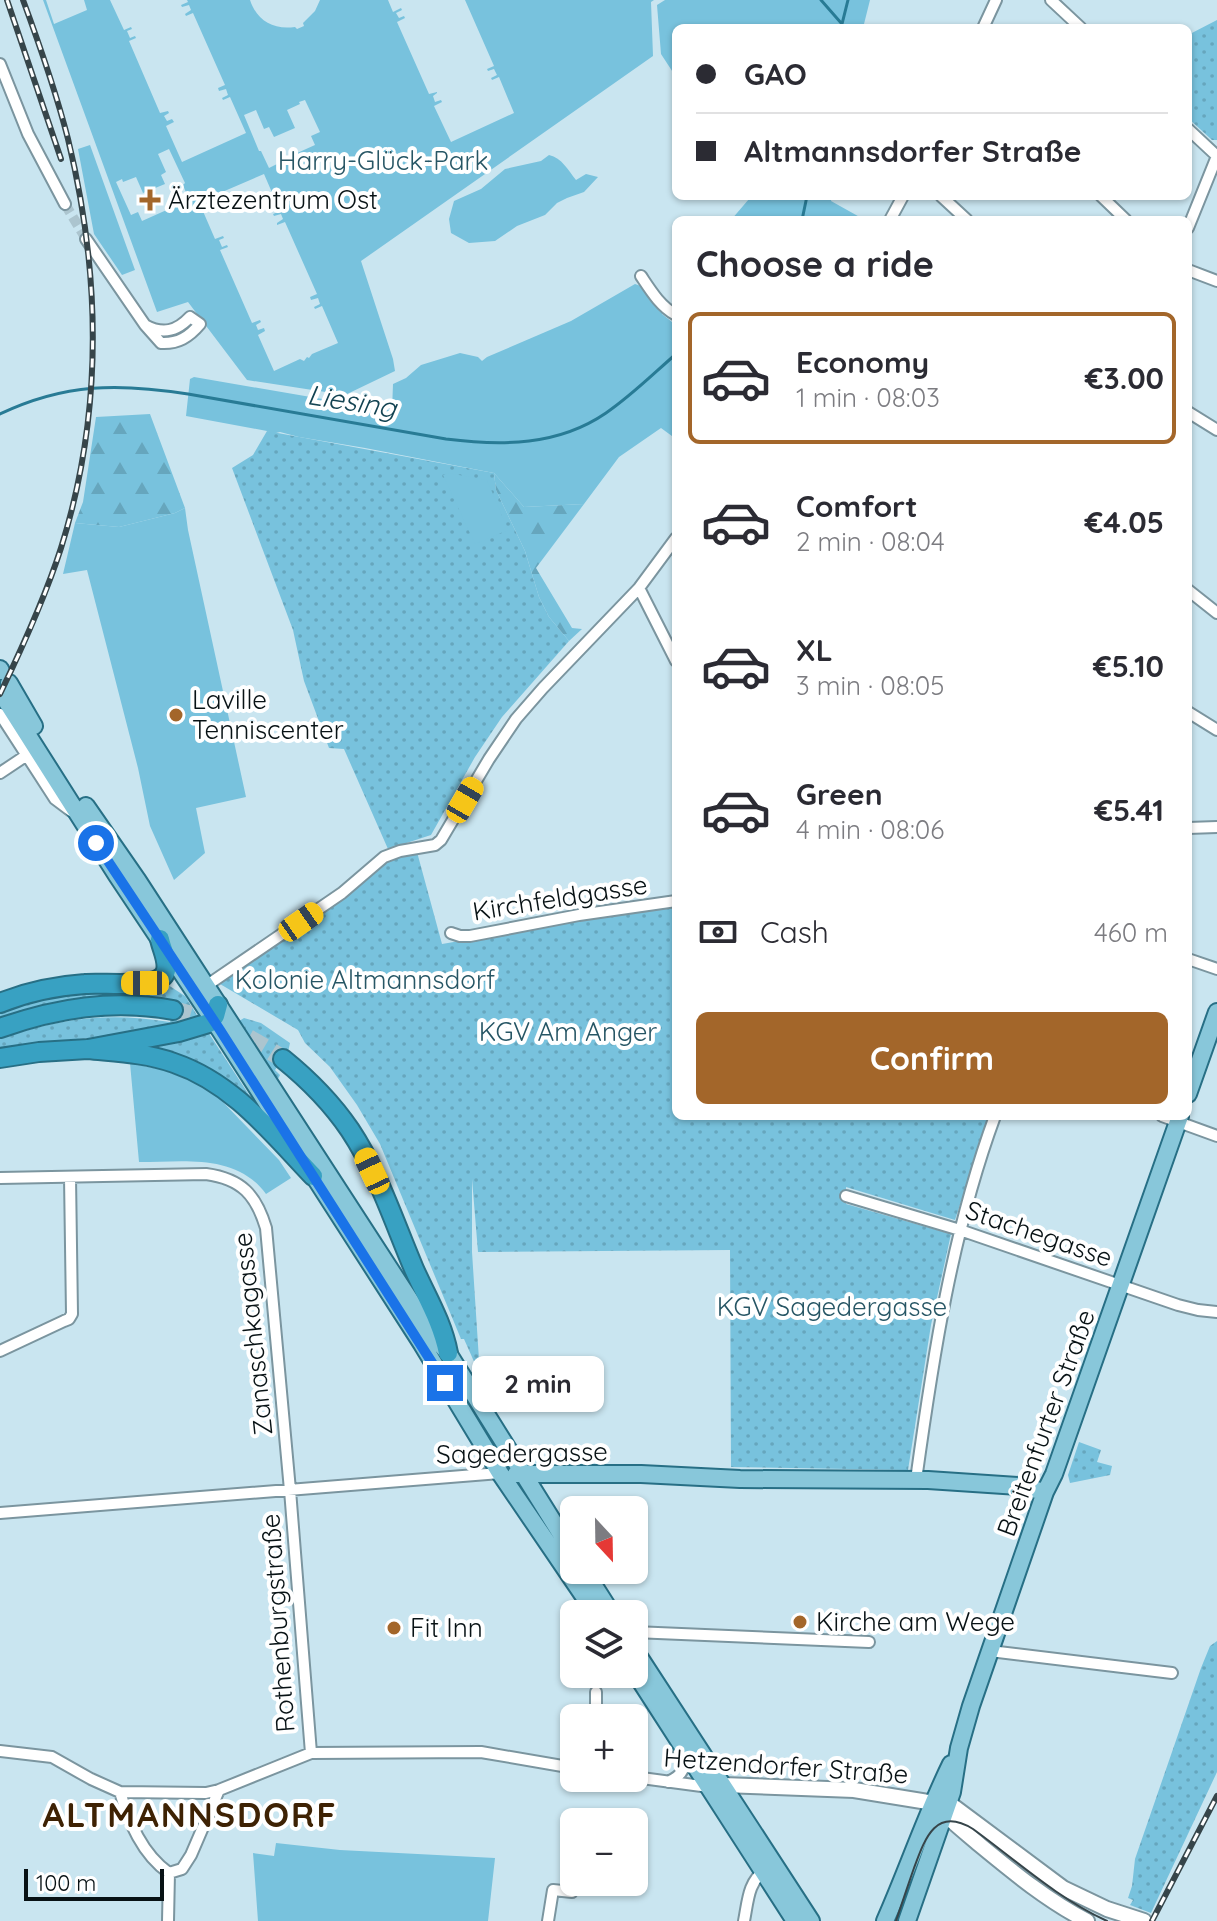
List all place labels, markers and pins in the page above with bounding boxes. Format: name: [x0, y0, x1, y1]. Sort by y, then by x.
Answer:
place label: Ärztezentrum Ost: [168, 183, 378, 216]
marker: Ärztezentrum Ost: [139, 189, 161, 211]
place label: Laville Tenniscenter: [192, 683, 344, 746]
marker: Laville Tenniscenter: [167, 706, 185, 724]
place label: Kirche am Wege: [816, 1605, 1015, 1638]
place label: Fit Inn: [410, 1611, 483, 1644]
marker: Kirche am Wege: [791, 1613, 809, 1631]
marker: Fit Inn: [385, 1619, 403, 1637]

